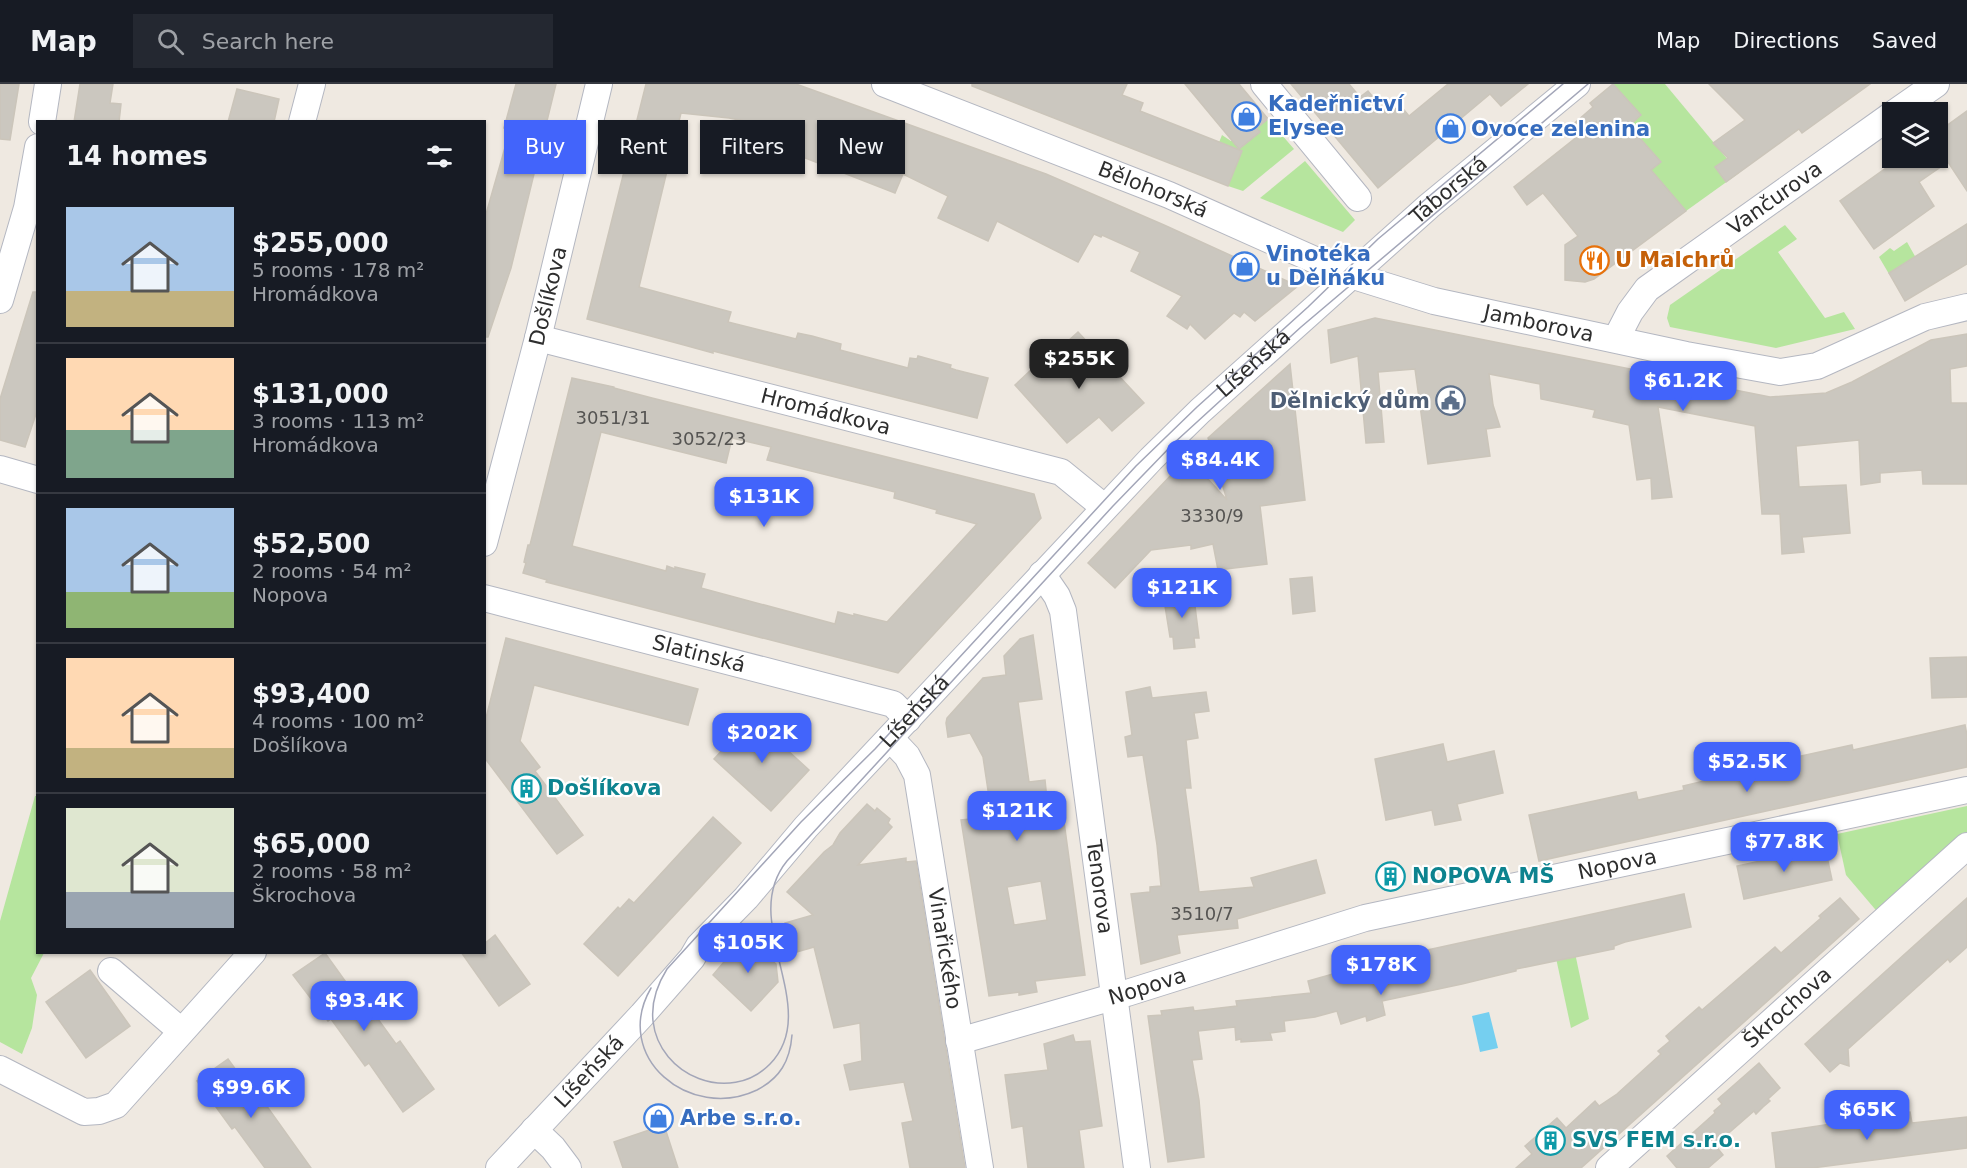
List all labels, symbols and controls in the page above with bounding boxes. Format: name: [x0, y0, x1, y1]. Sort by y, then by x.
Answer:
search box: [133, 14, 553, 68]
text: Map: [30, 25, 97, 58]
icon: search: [154, 25, 187, 58]
text: Search here: [202, 29, 334, 54]
text: Map: [1656, 29, 1700, 53]
text: Directions: [1733, 29, 1839, 53]
text: Saved: [1872, 29, 1937, 53]
place label: Kadeřnictví Elysee: [1268, 92, 1405, 140]
shop icon: Kadeřnictví Elysee: [1231, 100, 1263, 132]
map controls: [1882, 102, 1948, 168]
button: layers: [1882, 102, 1948, 168]
shop icon: Ovoce zelenina: [1434, 113, 1466, 145]
place label: Ovoce zelenina: [1471, 117, 1650, 141]
chip: Buy: [504, 120, 586, 174]
chip: Rent: [598, 120, 688, 174]
chip: Filters: [700, 120, 805, 174]
chip: New: [817, 120, 905, 174]
icon: filters: [423, 140, 456, 173]
text: 14 homes: [66, 141, 208, 171]
street label: Táborská: [1405, 151, 1492, 230]
street label: Bělohorská: [1095, 156, 1212, 223]
street label: Vančurova: [1723, 156, 1827, 240]
text: $255,000: [252, 228, 389, 258]
icon: home: [114, 231, 186, 303]
place label: Vinotéka u Dělňáku: [1266, 242, 1385, 290]
street label: Došlíkova: [525, 244, 572, 348]
restaurant icon: U Malchrů: [1578, 244, 1610, 276]
place label: U Malchrů: [1615, 248, 1734, 272]
shop icon: Vinotéka u Dělňáku: [1229, 250, 1261, 282]
text: 5 rooms · 178 m²: [252, 258, 424, 282]
text: Hromádkova: [252, 282, 379, 306]
street label: Jamborova: [1480, 300, 1596, 347]
street label: Líšeňská: [1212, 324, 1295, 402]
pin: $255K: [1037, 339, 1121, 390]
text: $255K: [1043, 346, 1115, 370]
pin: $61.2K: [1634, 361, 1732, 412]
text: $61.2K: [1644, 368, 1722, 392]
text: $131,000: [252, 379, 389, 409]
icon: home: [114, 382, 186, 454]
street label: Hromádkova: [758, 384, 893, 440]
public building icon: Dělnický dům: [1435, 385, 1467, 417]
place label: Dělnický dům: [1270, 389, 1430, 413]
house number: 3051/31: [576, 407, 650, 428]
text: 3 rooms · 113 m²: [252, 409, 424, 433]
house number: 3052/23: [672, 428, 746, 449]
text: Hromádkova: [252, 433, 379, 457]
pin: $84.4K: [1171, 440, 1269, 491]
text: $84.4K: [1181, 447, 1259, 471]
pin: $131K: [722, 477, 806, 528]
text: $131K: [728, 484, 800, 508]
house number: 3330/9: [1180, 505, 1244, 526]
text: $52,500: [252, 529, 370, 559]
icon: home: [114, 532, 186, 604]
text: 2 rooms · 54 m²: [252, 559, 412, 583]
pin: $121K: [1140, 568, 1224, 619]
text: $121K: [1146, 575, 1218, 599]
text: Nopova: [252, 583, 328, 607]
street label: Slatinská: [650, 630, 748, 677]
street label: Líšeňská: [875, 670, 954, 752]
text: $93,400: [252, 679, 370, 709]
icon: home: [114, 682, 186, 754]
text: 4 rooms · 100 m²: [252, 709, 424, 733]
pin: $202K: [720, 713, 804, 764]
text: $202K: [726, 720, 798, 744]
text: Došlíkova: [252, 733, 348, 757]
pin: $52.5K: [1698, 742, 1796, 793]
text: $52.5K: [1708, 749, 1786, 773]
building icon: Došlíkova: [510, 772, 542, 804]
place label: Došlíkova: [547, 776, 661, 800]
pin: $121K: [975, 791, 1059, 842]
text: $121K: [981, 798, 1053, 822]
pin: $77.8K: [1735, 822, 1833, 873]
text: $65,000: [252, 829, 370, 859]
text: $77.8K: [1745, 829, 1823, 853]
icon: home: [114, 832, 186, 904]
street label: Tenorova: [1081, 837, 1118, 935]
street label: Nopova: [1575, 844, 1659, 884]
text: 2 rooms · 58 m²: [252, 859, 412, 883]
building icon: NOPOVA MŠ: [1375, 860, 1407, 892]
place label: NOPOVA MŠ: [1412, 863, 1555, 888]
text: Škrochova: [252, 883, 356, 907]
street label: Vinařického: [923, 886, 966, 1011]
house number: 3510/7: [1170, 903, 1234, 924]
pin: $105K: [706, 923, 790, 974]
text: $105K: [712, 930, 784, 954]
pin: $178K: [1339, 945, 1423, 996]
text: $178K: [1345, 952, 1417, 976]
street label: Škrochova: [1738, 962, 1836, 1053]
street label: Nopova: [1106, 963, 1189, 1010]
pin: $93.4K: [315, 981, 413, 1032]
text: $93.4K: [325, 988, 403, 1012]
street label: Líšeňská: [550, 1030, 629, 1113]
pin: $99.6K: [202, 1068, 300, 1119]
text: $99.6K: [212, 1075, 290, 1099]
pin: $65K: [1831, 1090, 1903, 1141]
text: $65K: [1838, 1097, 1896, 1121]
shop icon: Arbe s.r.o.: [643, 1102, 675, 1134]
place label: Arbe s.r.o.: [680, 1106, 801, 1130]
building icon: SVS FEM s.r.o.: [1535, 1124, 1567, 1156]
place label: SVS FEM s.r.o.: [1572, 1128, 1741, 1152]

